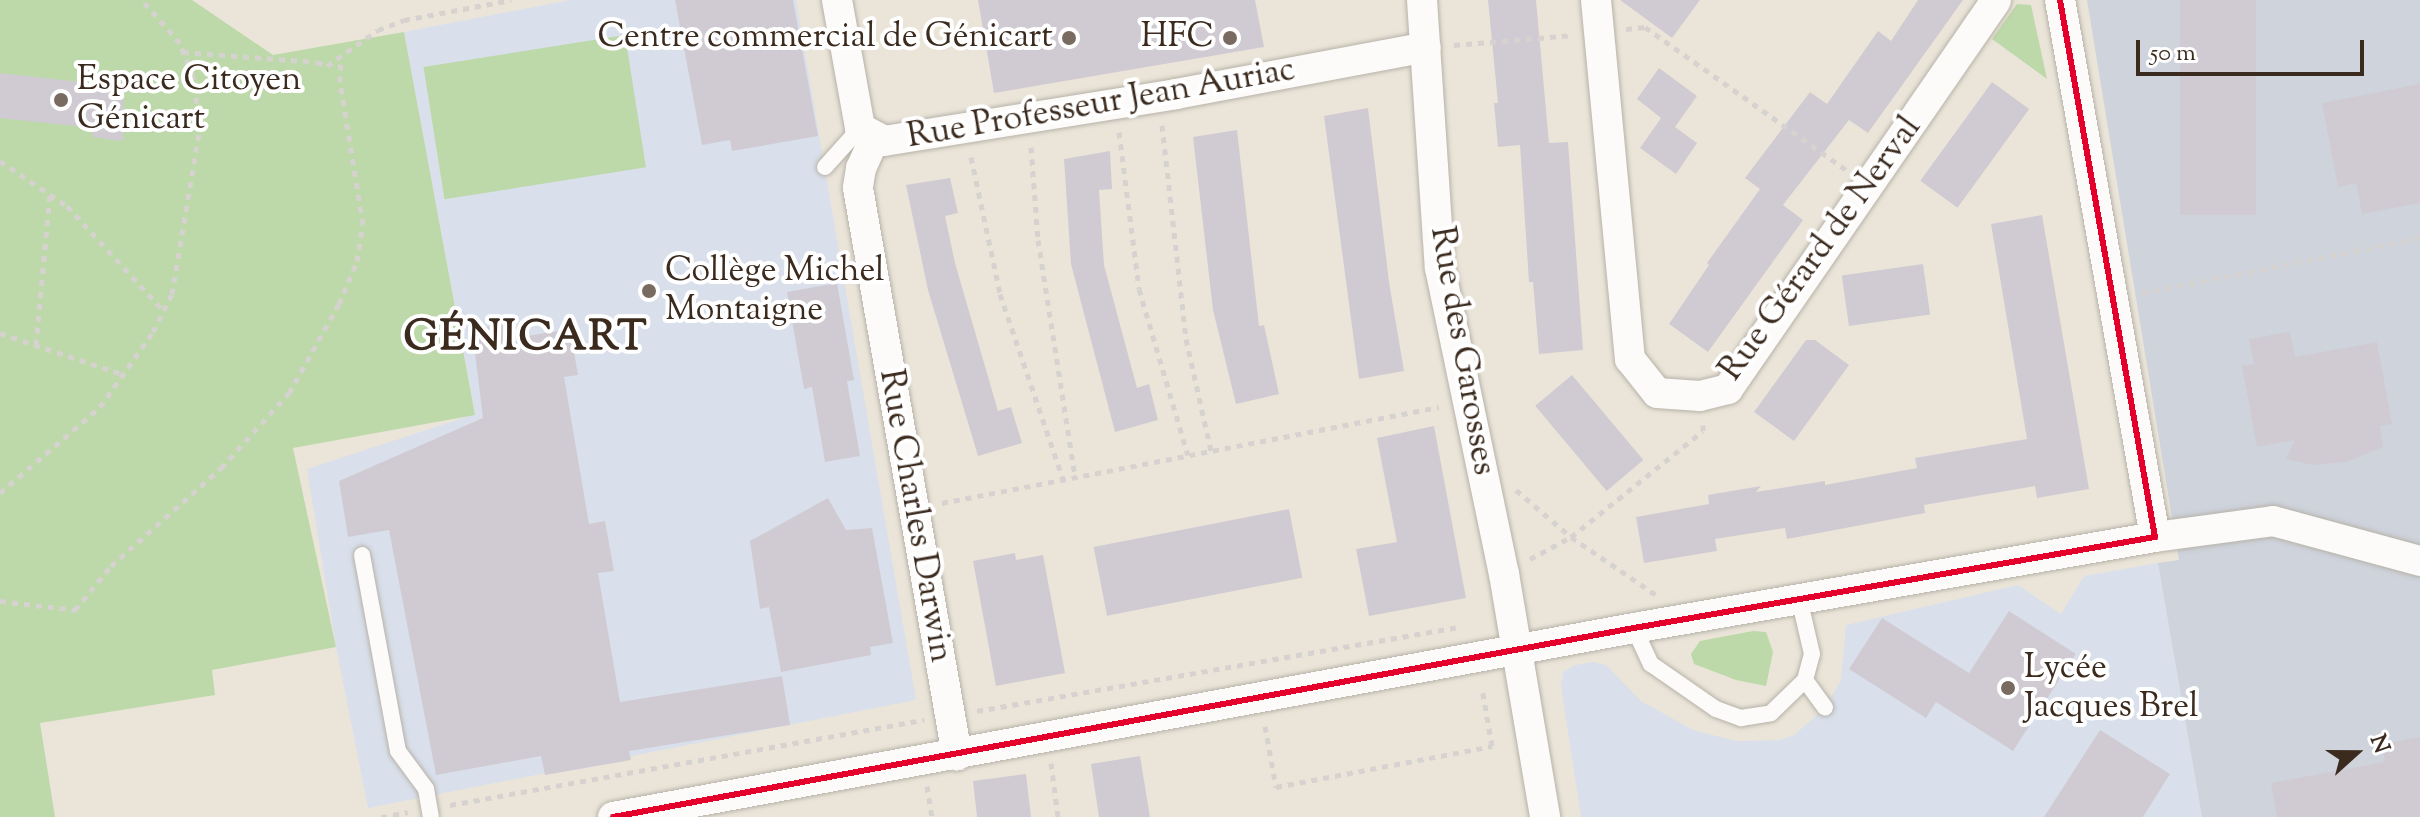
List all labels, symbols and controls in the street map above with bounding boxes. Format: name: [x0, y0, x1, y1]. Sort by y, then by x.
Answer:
place label: Centre commercial de Génicart: [597, 18, 1053, 58]
place label: HFC: [1141, 18, 1214, 58]
scale bar: [2140, 24, 2368, 74]
marker: Centre commercial de Génicart: [1060, 29, 1078, 47]
marker: HFC: [1221, 29, 1239, 47]
text: 50 m: [2150, 37, 2196, 71]
street label: Rue Professeur Jean Auriac: [904, 50, 1298, 158]
place label: Espace Citoyen Génicart: [77, 60, 301, 140]
marker: Espace Citoyen Génicart: [52, 91, 70, 109]
street label: Rue Gérard de Nerval: [1711, 109, 1931, 389]
street label: Rue des Garosses: [1420, 224, 1504, 478]
place label: Collège Michel Montaigne: [665, 251, 885, 330]
marker: Collège Michel Montaigne: [640, 282, 658, 300]
district label: GÉNICART: [403, 314, 649, 364]
street label: Rue Charles Darwin: [869, 366, 961, 666]
place label: Lycée Jacques Brel: [2024, 648, 2198, 728]
marker: Lycée Jacques Brel: [1999, 679, 2017, 697]
north arrow: [2316, 713, 2396, 793]
text: N: [2360, 730, 2396, 758]

